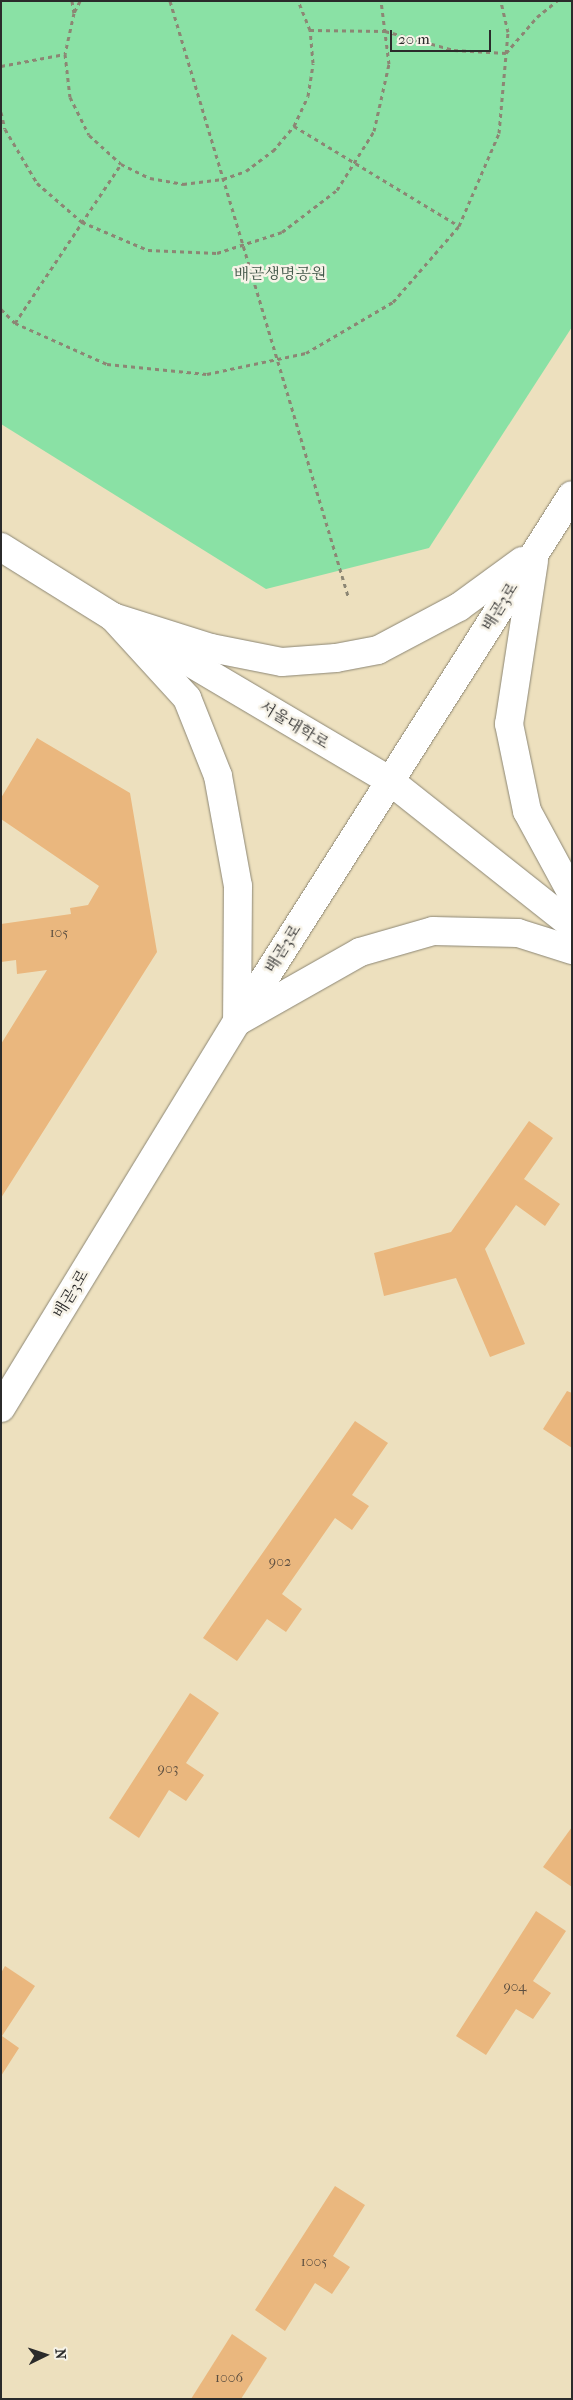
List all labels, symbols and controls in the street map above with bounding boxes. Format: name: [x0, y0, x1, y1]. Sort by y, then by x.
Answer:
scale bar: [393, 20, 494, 52]
text: 20 m: [398, 30, 430, 48]
park label: 배곧생명공원: [234, 264, 326, 284]
street label: 배곧3로: [478, 579, 522, 635]
street label: 서울대학로: [256, 697, 332, 753]
street label: 배곧3로: [261, 921, 305, 977]
house number: 105: [50, 925, 68, 941]
street label: 배곧3로: [49, 1266, 93, 1322]
house number: 902: [269, 1554, 291, 1570]
house number: 903: [158, 1761, 178, 1777]
house number: 904: [503, 1979, 527, 1995]
house number: 1005: [301, 2254, 327, 2270]
north arrow: [20, 2330, 70, 2380]
text: N: [52, 2348, 69, 2360]
house number: 1006: [215, 2370, 243, 2386]

